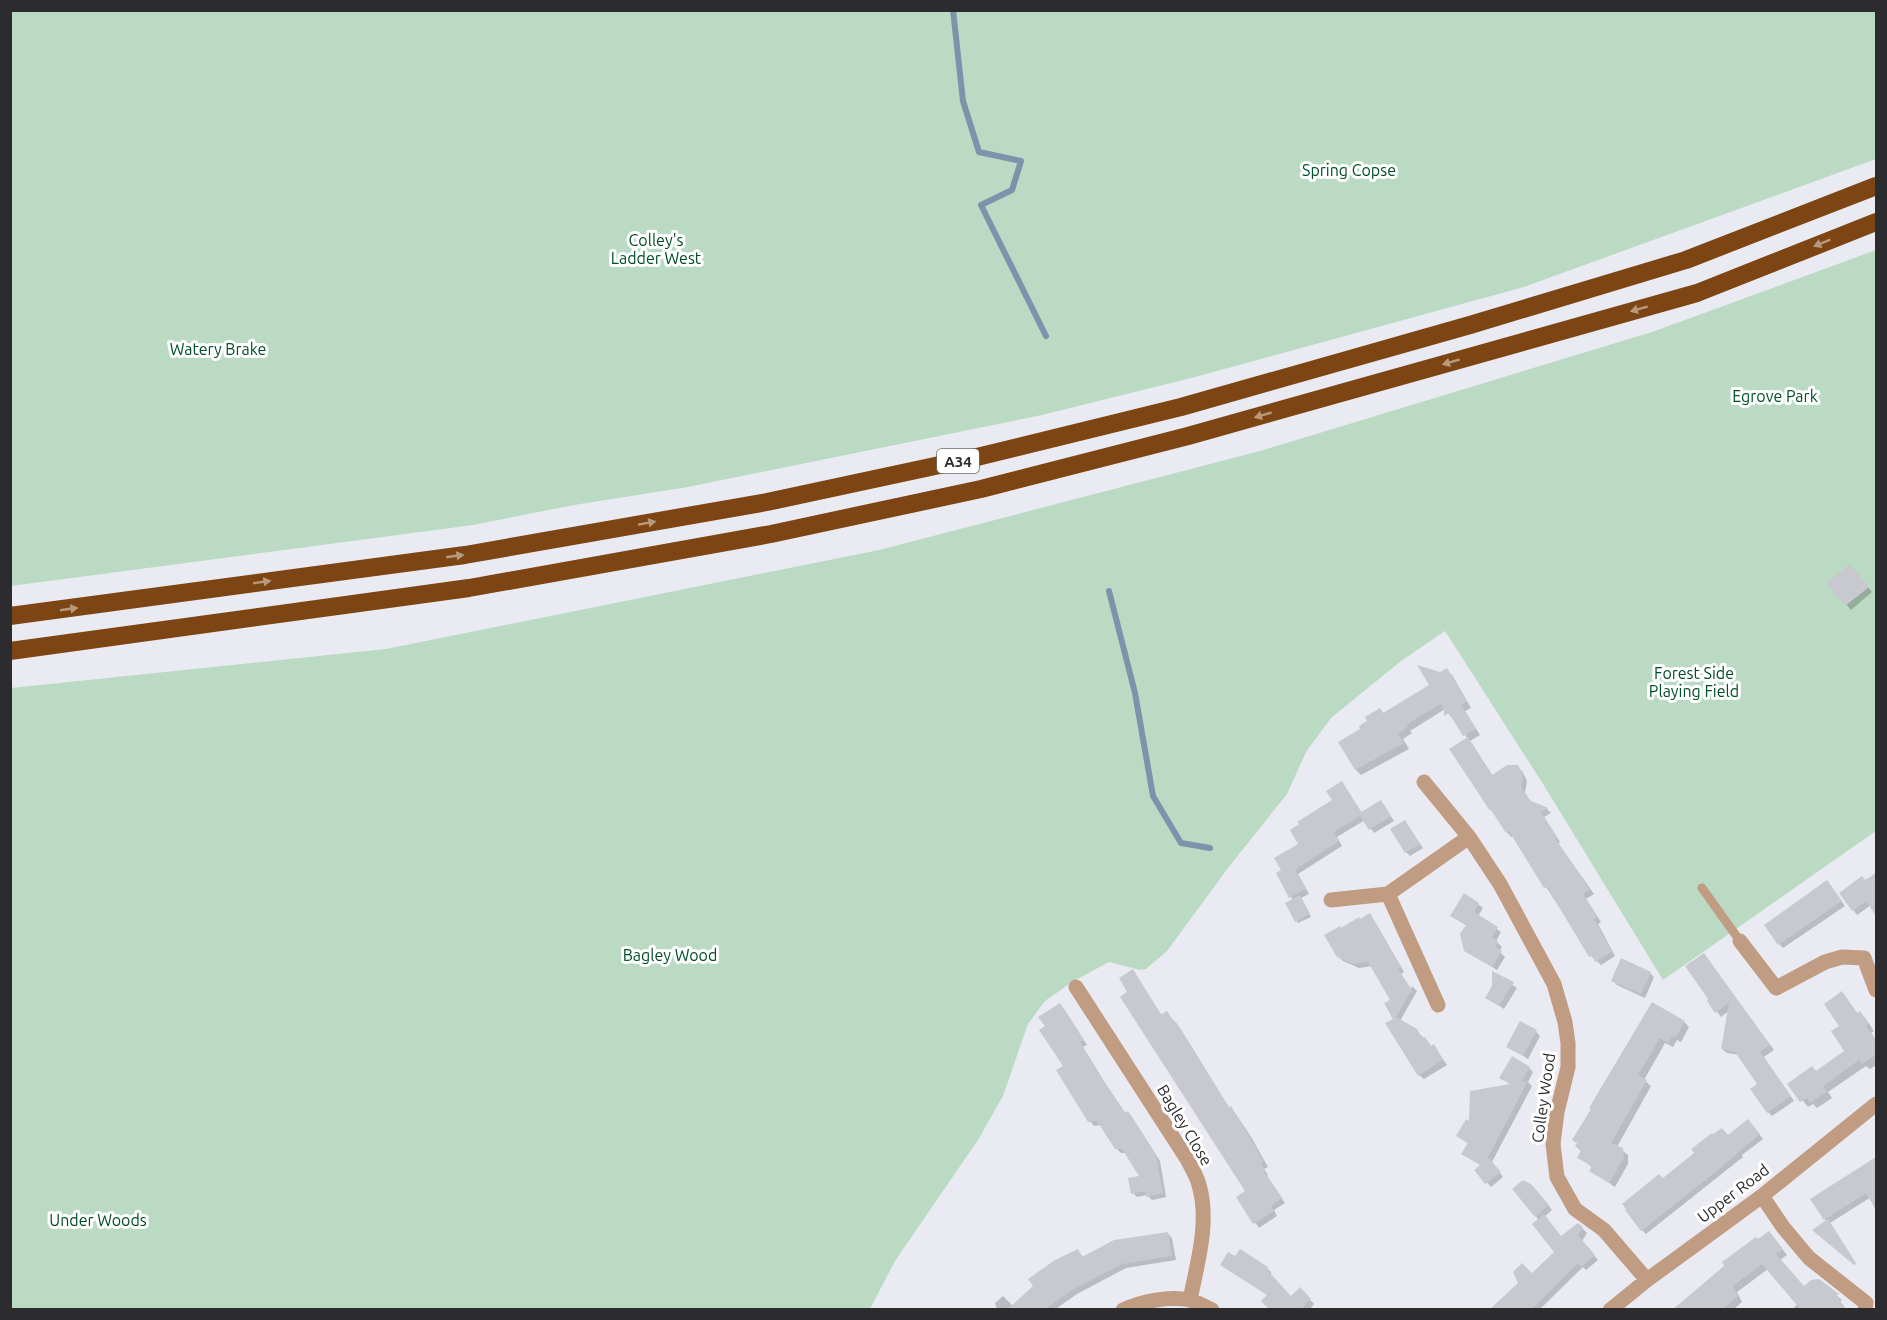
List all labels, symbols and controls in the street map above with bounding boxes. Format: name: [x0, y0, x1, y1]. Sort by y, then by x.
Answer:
park label: Spring Copse: [1302, 161, 1396, 179]
park label: Colley's Ladder West: [611, 231, 702, 267]
one-way arrow: [1813, 239, 1831, 248]
one-way arrow: [1630, 305, 1648, 314]
park label: Watery Brake: [170, 340, 266, 358]
one-way arrow: [1442, 357, 1460, 367]
park label: Egrove Park: [1732, 387, 1818, 405]
one-way arrow: [1254, 411, 1272, 420]
road number: A34: [937, 449, 979, 473]
one-way arrow: [638, 518, 657, 527]
one-way arrow: [446, 552, 465, 561]
one-way arrow: [252, 578, 271, 587]
one-way arrow: [59, 604, 78, 613]
park label: Forest Side Playing Field: [1649, 664, 1739, 700]
park label: Bagley Wood: [623, 946, 717, 964]
street label: Colley Wood: [1528, 1052, 1558, 1144]
street label: Bagley Close: [1154, 1081, 1216, 1169]
street label: Upper Road: [1694, 1160, 1772, 1226]
park label: Under Woods: [49, 1211, 147, 1229]

